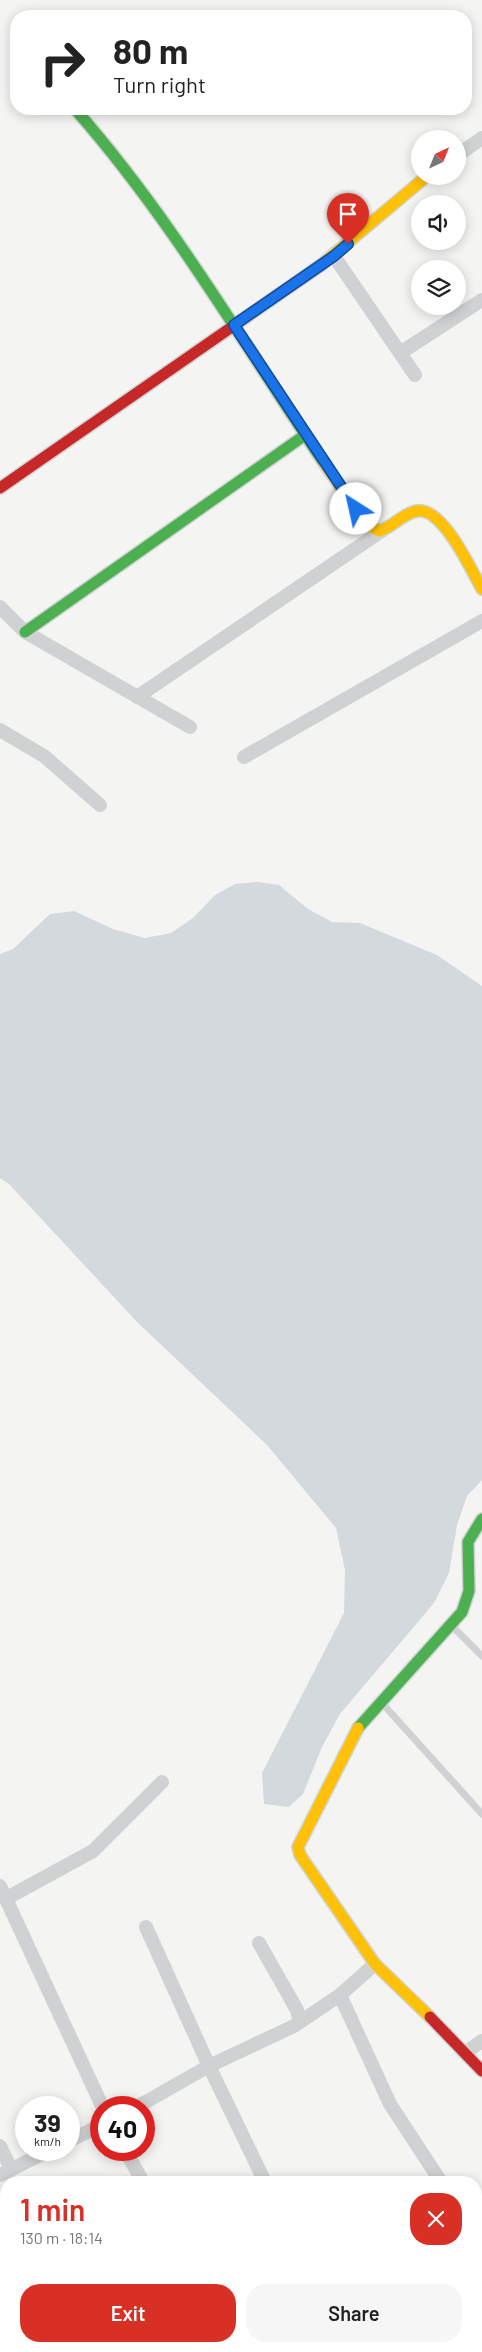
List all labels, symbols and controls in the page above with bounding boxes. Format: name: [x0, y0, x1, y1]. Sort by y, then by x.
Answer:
text: 80 m: [113, 29, 188, 71]
icon: right: [30, 30, 95, 95]
text: Turn right: [113, 71, 206, 97]
north arrow: [411, 130, 466, 185]
map controls: [411, 130, 466, 315]
pin: [327, 193, 369, 244]
button: sound: [411, 195, 466, 250]
icon: arrive: [334, 200, 362, 228]
button: layers: [411, 260, 466, 315]
position arrow: [329, 482, 381, 534]
speed limit sign: 40: [90, 2096, 155, 2161]
text: 39: [34, 2107, 61, 2137]
text: km/h: [34, 2134, 61, 2148]
text: 1 min: [20, 2191, 85, 2227]
button: close: [410, 2193, 462, 2245]
text: 130 m · 18:14: [20, 2228, 103, 2247]
button: Exit: [20, 2284, 236, 2342]
button: Share: [246, 2284, 462, 2342]

